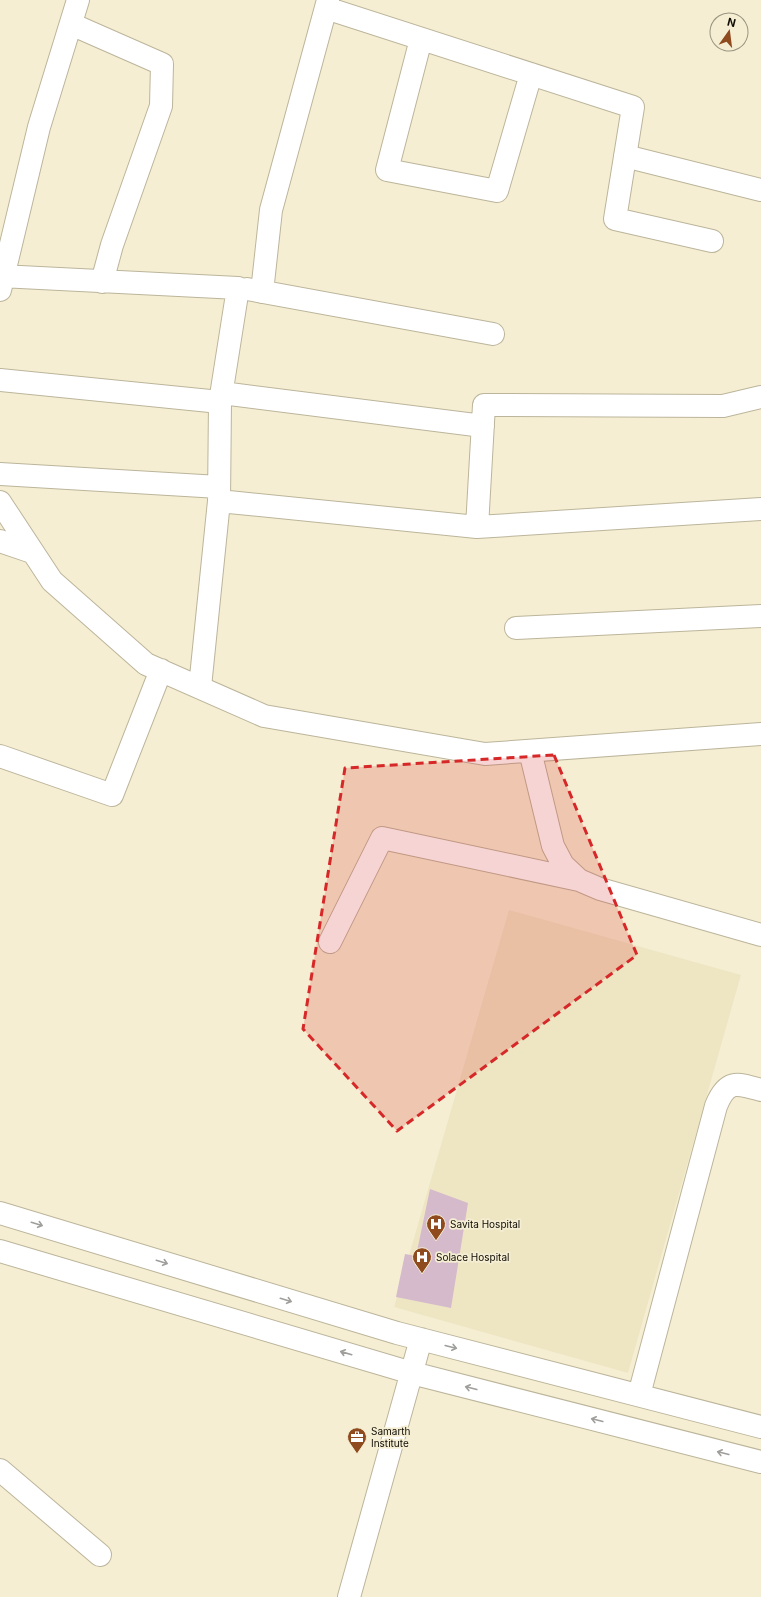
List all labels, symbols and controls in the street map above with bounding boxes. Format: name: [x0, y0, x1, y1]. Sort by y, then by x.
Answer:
north arrow: [709, 12, 749, 52]
text: N: [726, 14, 737, 30]
hospital icon: Savita Hospital: [425, 1213, 447, 1241]
place label: Savita Hospital: [450, 1218, 520, 1230]
one-way arrow: [31, 1221, 44, 1228]
hospital icon: Solace Hospital: [411, 1246, 433, 1274]
place label: Solace Hospital: [436, 1251, 509, 1263]
one-way arrow: [155, 1259, 168, 1266]
one-way arrow: [280, 1297, 293, 1304]
one-way arrow: [445, 1344, 458, 1351]
one-way arrow: [340, 1349, 353, 1357]
one-way arrow: [465, 1384, 478, 1391]
one-way arrow: [591, 1416, 604, 1424]
place label: Samarth Institute: [371, 1425, 411, 1449]
office icon: Samarth Institute: [346, 1426, 368, 1454]
one-way arrow: [717, 1448, 730, 1456]

